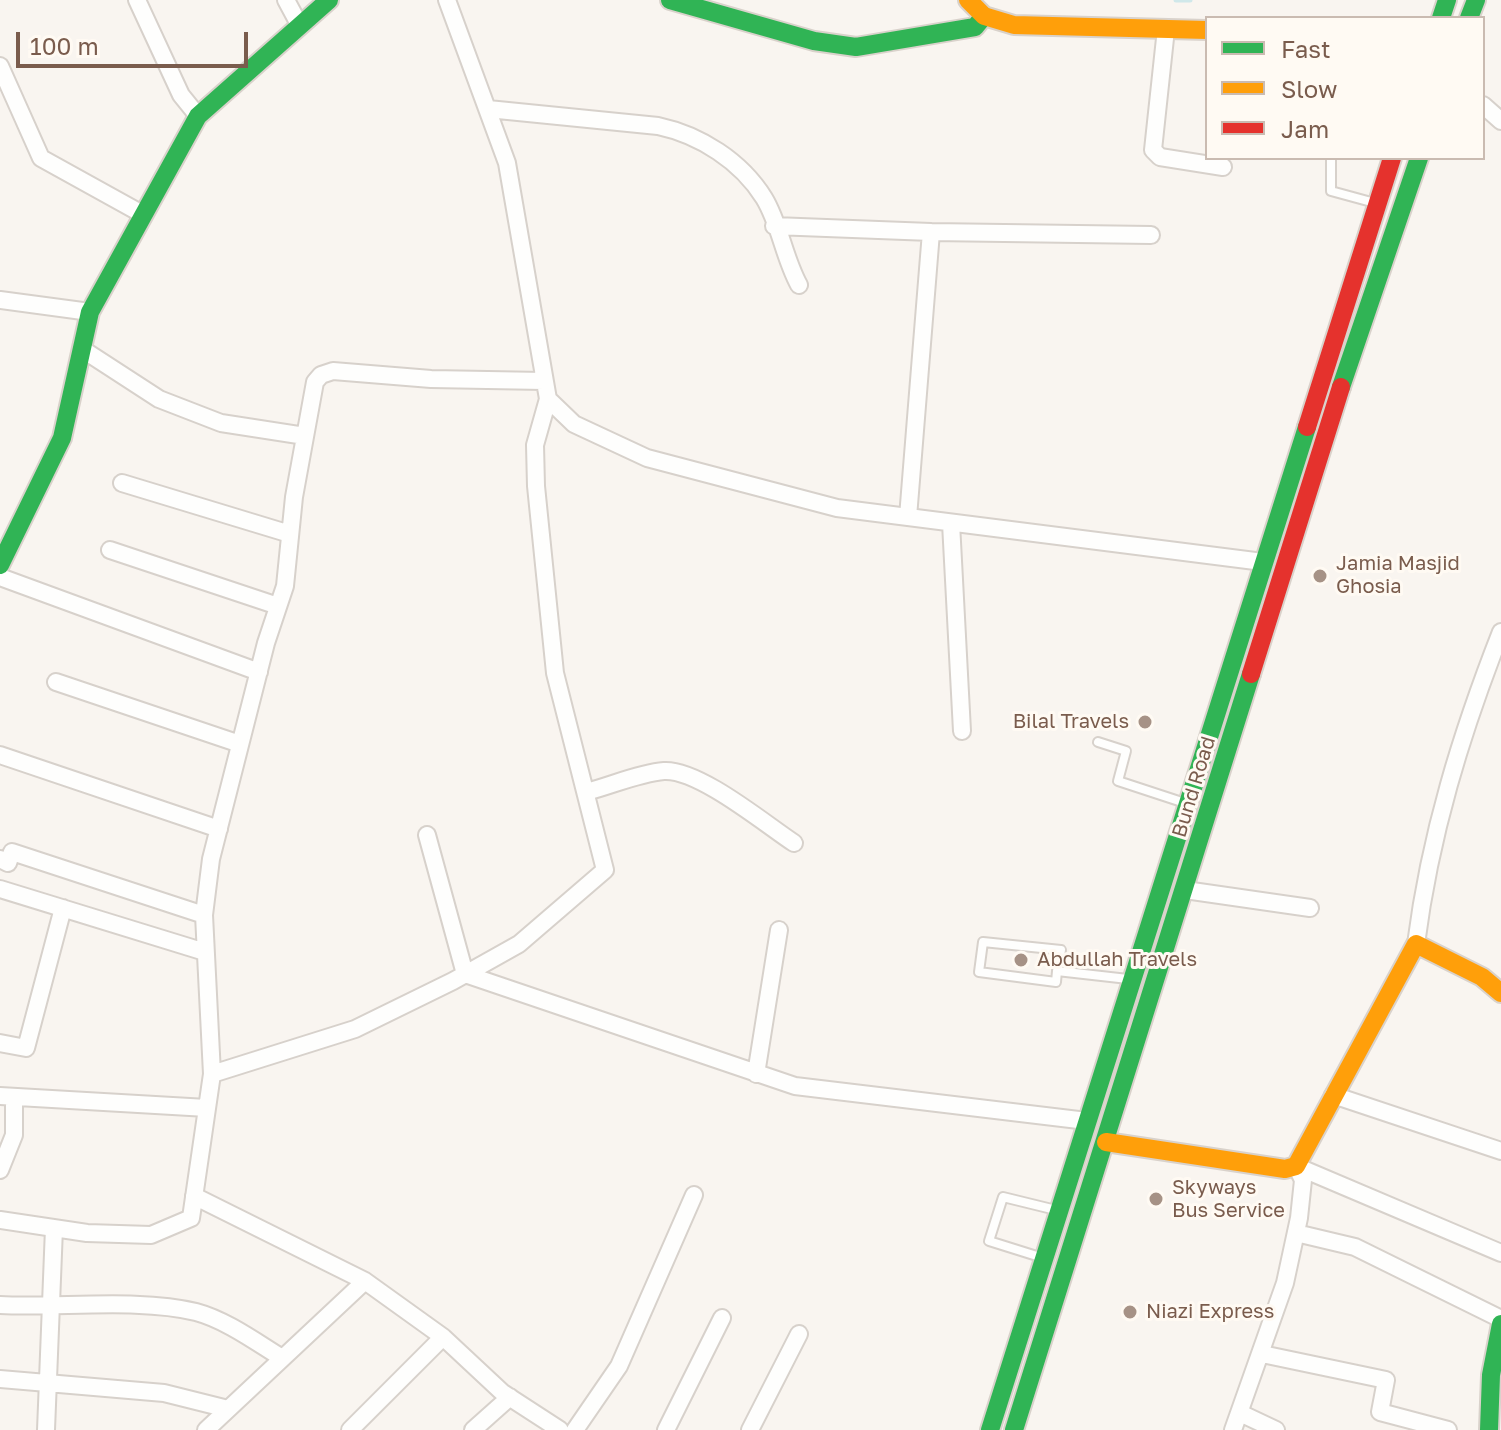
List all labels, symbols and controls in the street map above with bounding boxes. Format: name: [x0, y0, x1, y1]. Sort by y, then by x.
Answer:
scale bar: [20, 16, 252, 66]
legend: [1205, 16, 1485, 160]
text: 100 m: [30, 31, 99, 60]
text: Fast: [1281, 34, 1331, 63]
text: Slow: [1281, 74, 1337, 103]
text: Jam: [1281, 114, 1329, 143]
place label: Jamia Masjid Ghosia: [1336, 552, 1460, 599]
marker: Jamia Masjid Ghosia: [1311, 567, 1329, 585]
place label: Bilal Travels: [1013, 710, 1129, 734]
marker: Bilal Travels: [1136, 713, 1154, 731]
street label: Bund Road: [1167, 734, 1221, 840]
place label: Abdullah Travels: [1037, 948, 1197, 972]
marker: Abdullah Travels: [1012, 951, 1030, 969]
place label: Skyways Bus Service: [1172, 1176, 1285, 1223]
marker: Skyways Bus Service: [1147, 1190, 1165, 1208]
place label: Niazi Express: [1146, 1300, 1274, 1324]
marker: Niazi Express: [1121, 1303, 1139, 1321]

